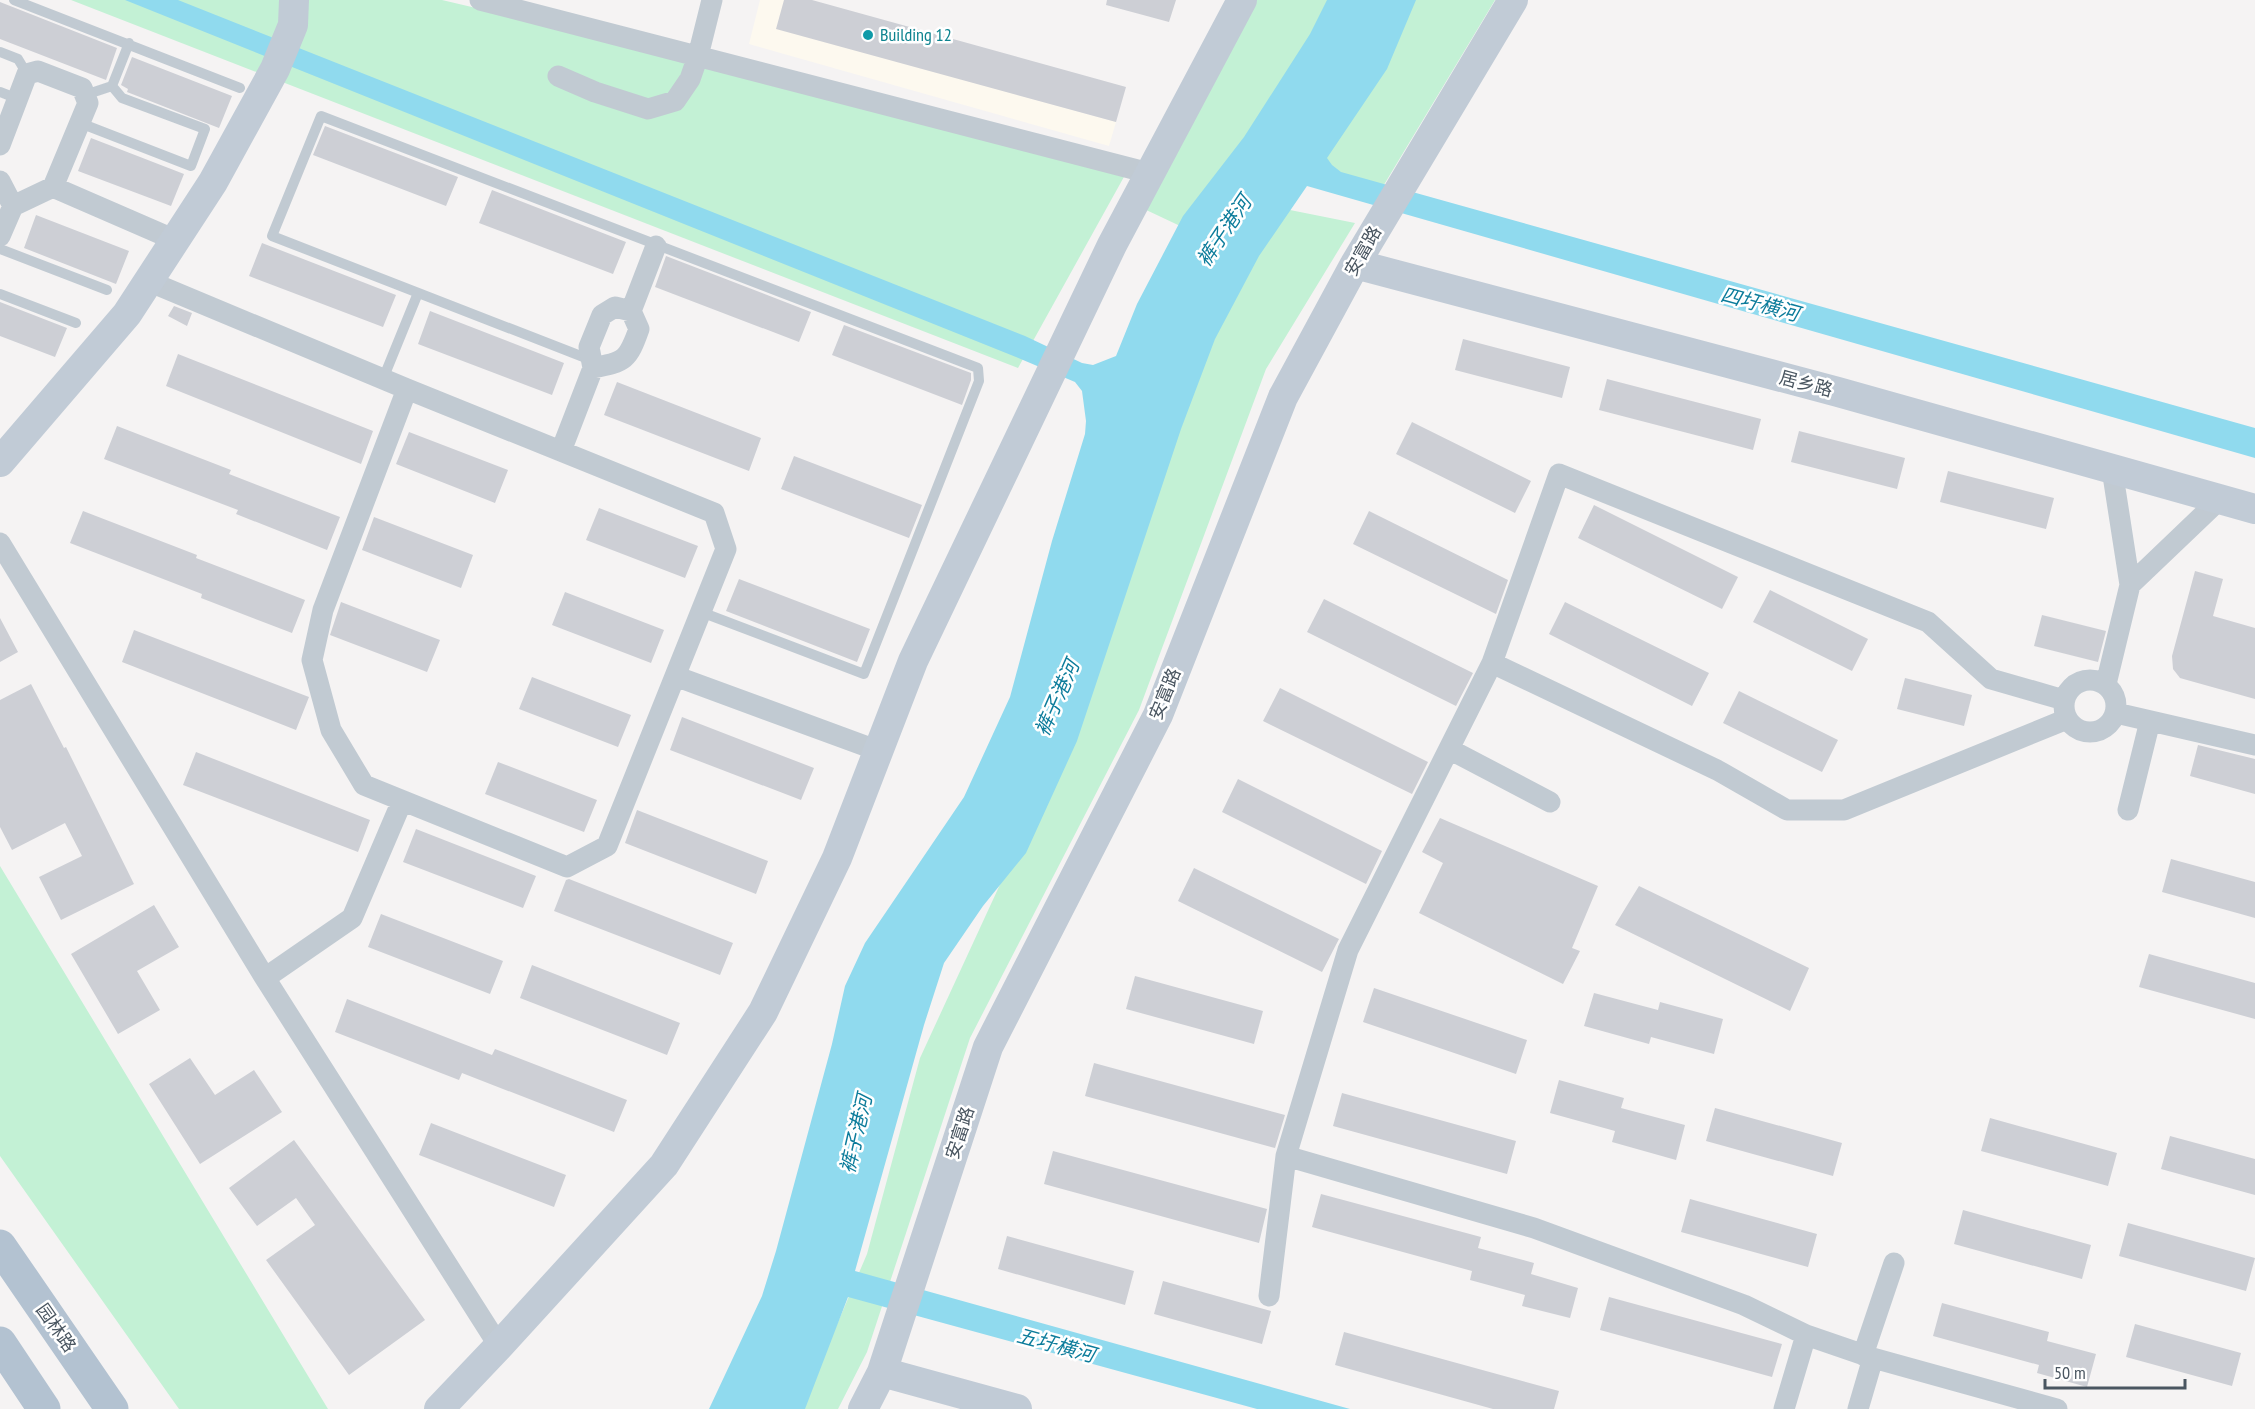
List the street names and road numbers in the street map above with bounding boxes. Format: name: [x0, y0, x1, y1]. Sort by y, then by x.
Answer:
street label: 安富路: [1339, 222, 1386, 280]
street label: 居乡路: [1777, 365, 1835, 402]
street label: 安富路: [1144, 664, 1185, 723]
street label: 安富路: [940, 1104, 979, 1162]
street label: 园林路: [32, 1299, 81, 1356]

